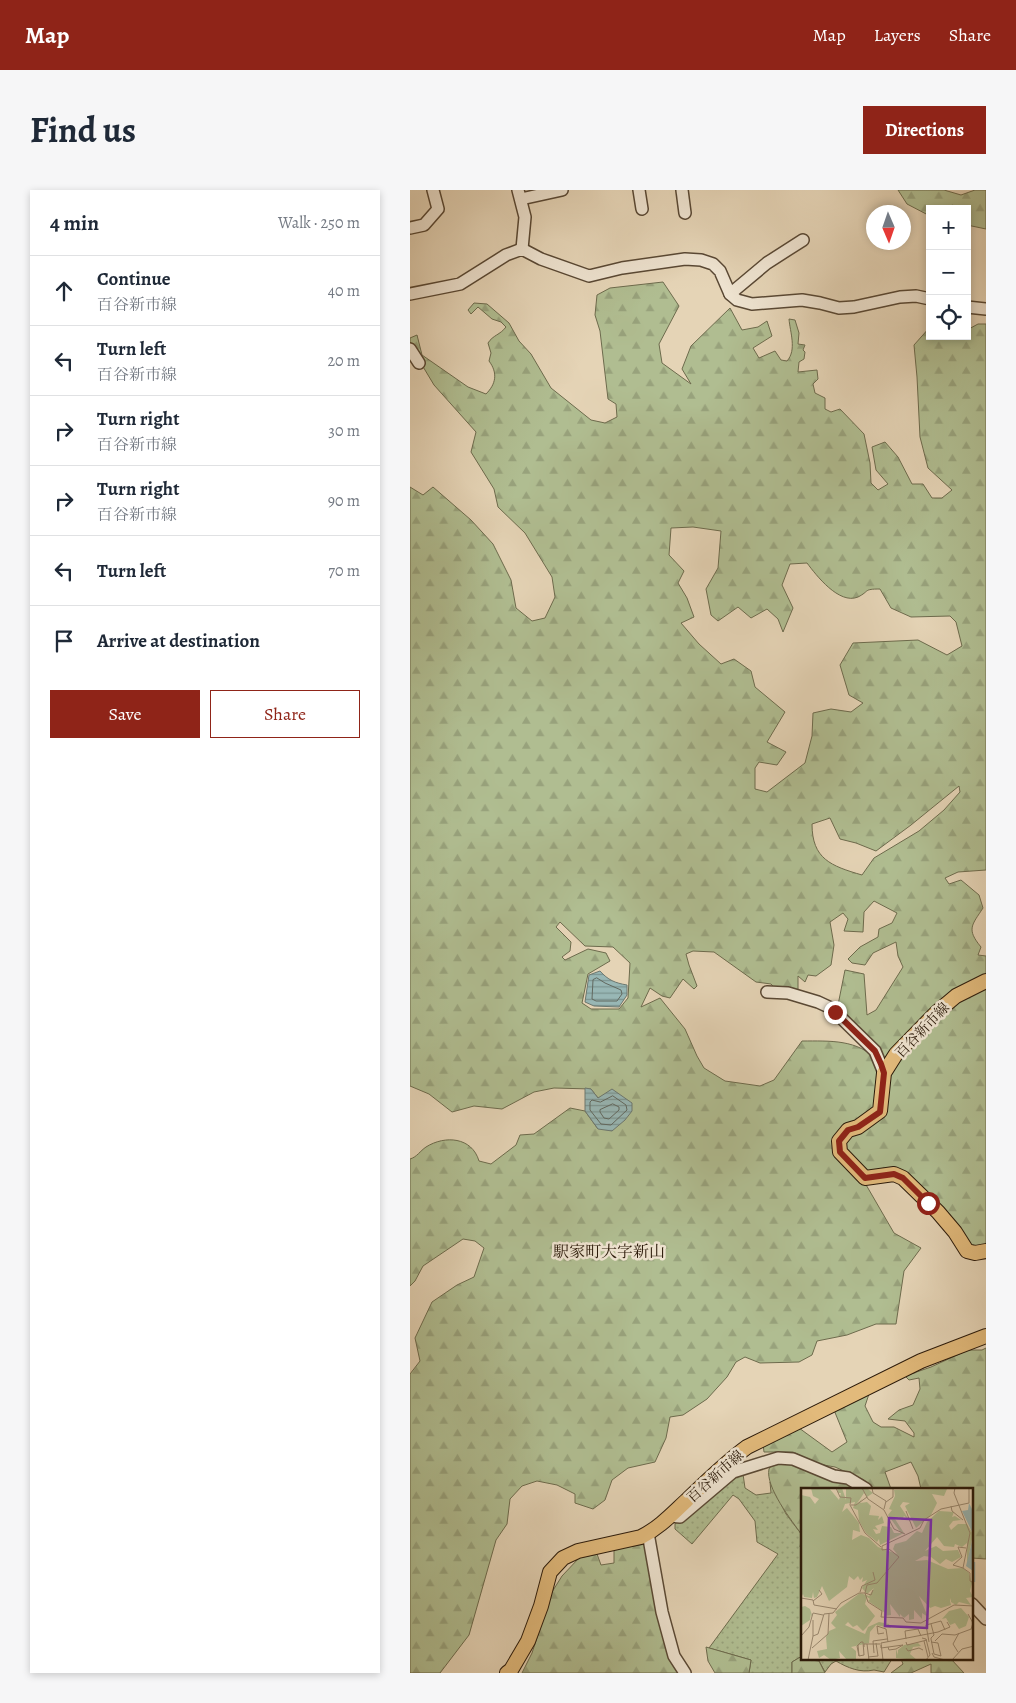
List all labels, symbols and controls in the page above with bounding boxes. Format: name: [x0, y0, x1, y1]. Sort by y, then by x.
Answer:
text: Map: [25, 19, 69, 51]
text: Map: [813, 23, 846, 47]
text: Layers: [874, 23, 921, 47]
text: Share: [949, 23, 991, 47]
text: Find us: [30, 106, 136, 154]
button: Directions: [863, 106, 986, 154]
north arrow: [866, 205, 911, 250]
map controls: [926, 205, 971, 340]
button: +: [926, 205, 971, 250]
text: 4 min: [50, 209, 99, 237]
text: Walk · 250 m: [278, 212, 360, 234]
button: −: [926, 250, 971, 295]
text: Continue: [97, 266, 171, 292]
icon: ahead: [50, 277, 78, 305]
text: 40 m: [328, 280, 360, 302]
text: 百谷新市線: [97, 294, 177, 316]
button: locate: [926, 295, 971, 340]
text: Turn left: [97, 336, 166, 362]
icon: left: [50, 347, 78, 375]
text: 20 m: [327, 350, 360, 372]
text: 百谷新市線: [97, 364, 177, 386]
text: Turn right: [97, 406, 179, 432]
icon: right: [50, 417, 78, 445]
text: 30 m: [328, 420, 360, 442]
text: 百谷新市線: [97, 434, 177, 456]
text: Turn right: [97, 476, 179, 502]
icon: right: [50, 487, 78, 515]
text: 90 m: [328, 490, 360, 512]
text: 百谷新市線: [97, 504, 177, 526]
icon: left: [50, 557, 78, 585]
text: Turn left: [97, 558, 166, 584]
text: 70 m: [328, 560, 360, 582]
icon: arrive: [50, 627, 78, 655]
text: Arrive at destination: [97, 628, 260, 654]
button: Save: [50, 690, 200, 738]
button: Share: [210, 690, 360, 738]
street label: 百谷新市線: [891, 999, 954, 1062]
route end: [824, 1001, 847, 1024]
route start: [917, 1192, 940, 1215]
district label: 駅家町大字新山: [553, 1241, 665, 1263]
street label: 百谷新市線: [683, 1446, 748, 1507]
inset map: [801, 1488, 974, 1660]

